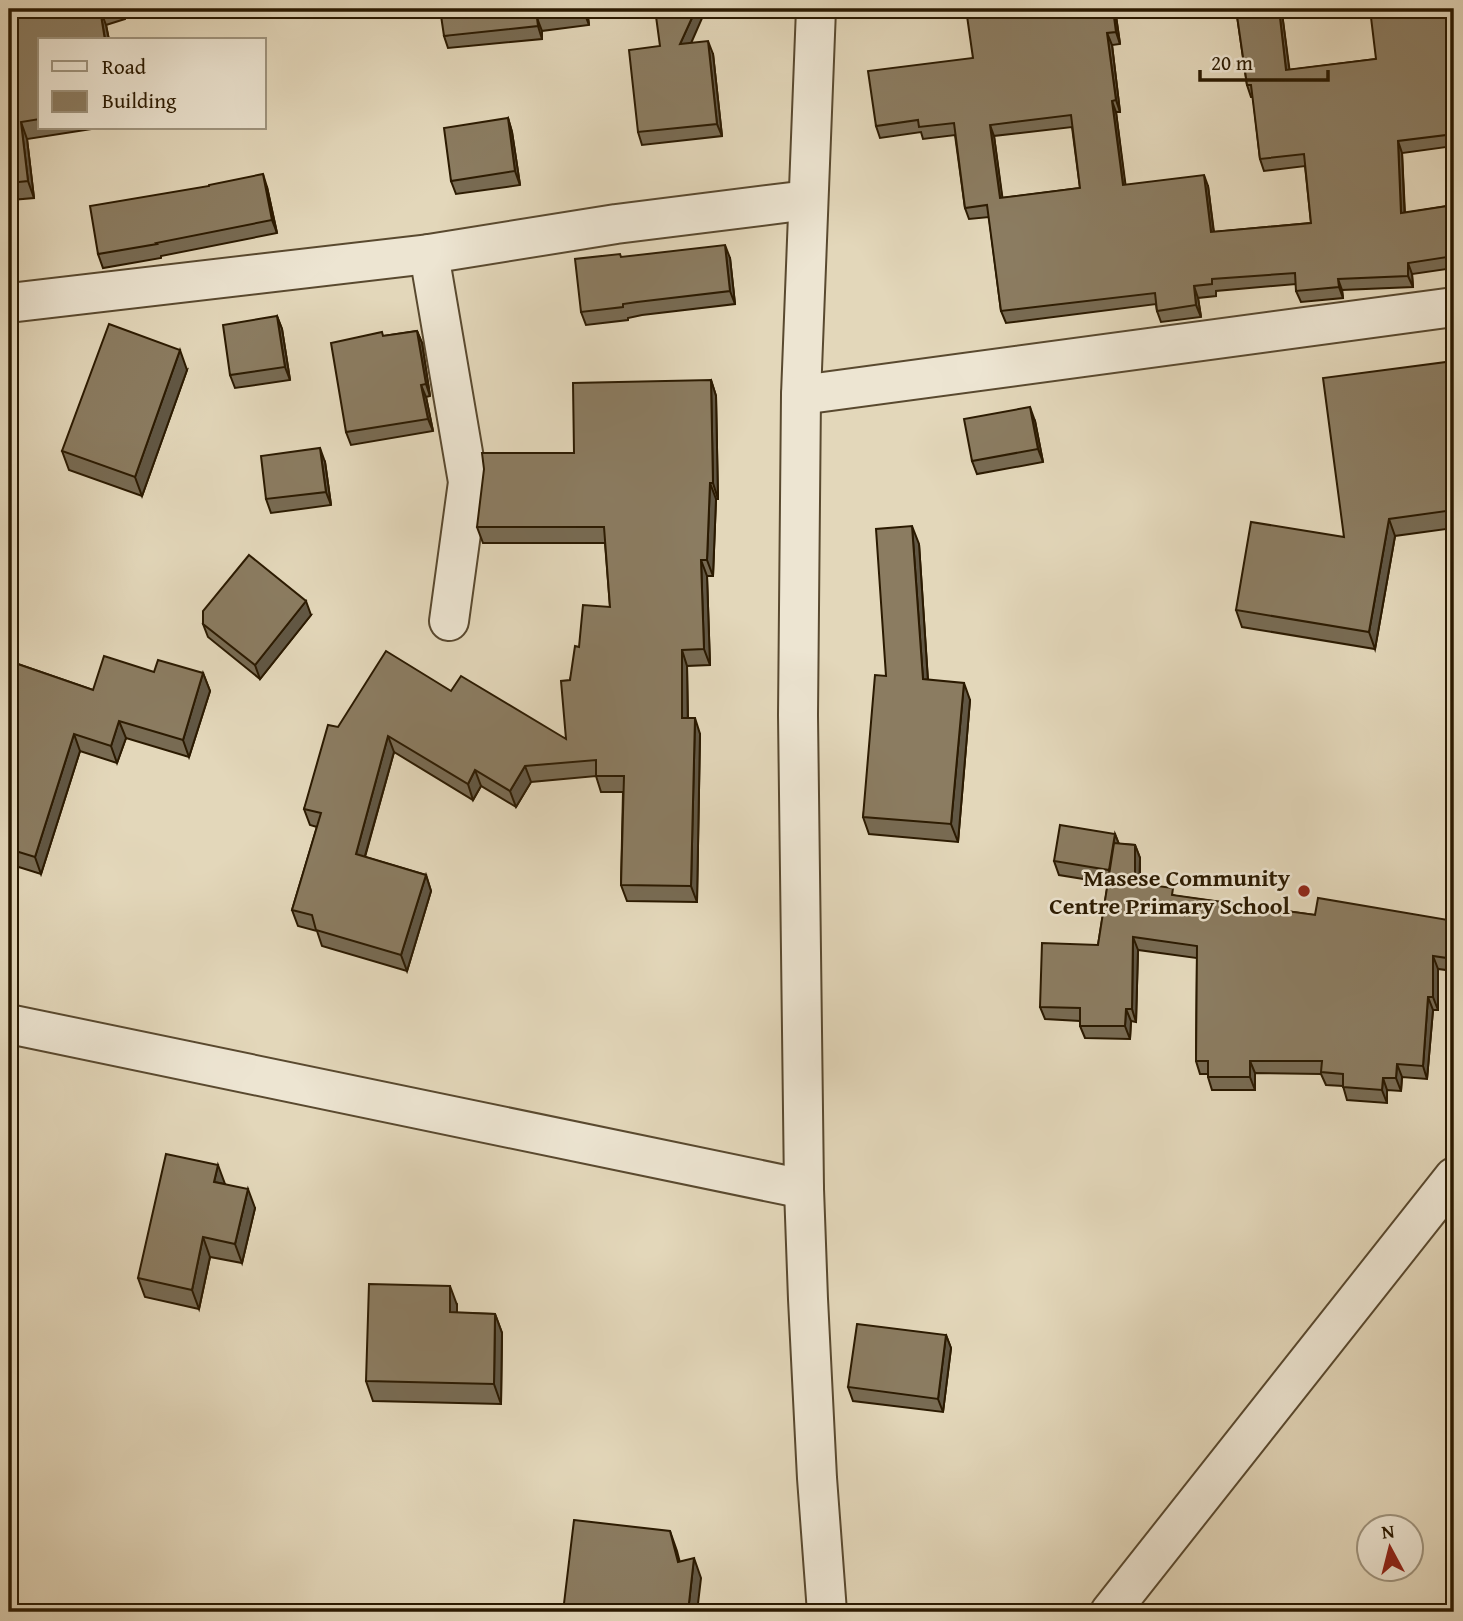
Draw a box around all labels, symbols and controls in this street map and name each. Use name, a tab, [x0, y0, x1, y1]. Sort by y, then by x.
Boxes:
legend	[38, 38, 266, 130]
scale bar	[1200, 38, 1328, 82]
text: 20 m	[1211, 47, 1253, 78]
text: Road	[102, 51, 147, 82]
text: Building	[102, 85, 177, 116]
place label: Masese Community Centre Primary School	[1049, 860, 1291, 923]
marker: Masese Community Centre Primary School	[1296, 883, 1312, 899]
north arrow	[1354, 1512, 1424, 1582]
text: N	[1380, 1516, 1396, 1546]

